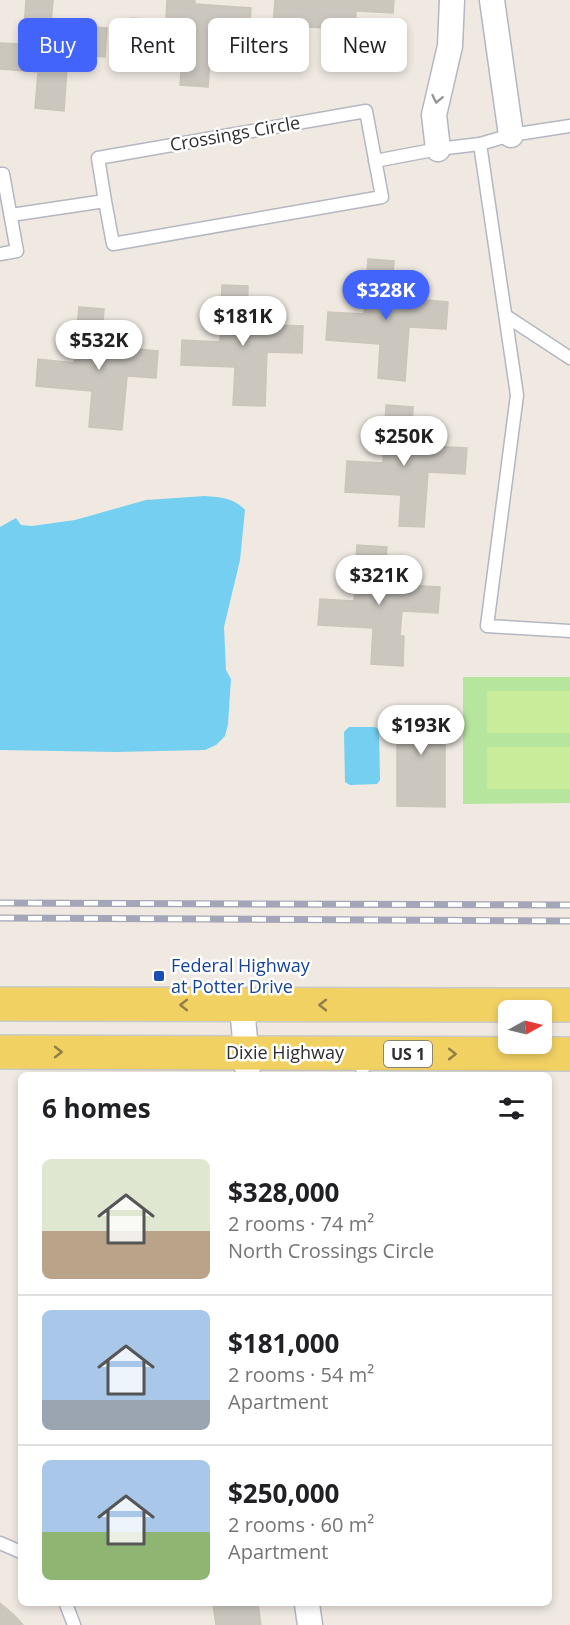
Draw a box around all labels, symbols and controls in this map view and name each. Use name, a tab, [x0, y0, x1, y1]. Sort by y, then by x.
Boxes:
chip: Buy	[18, 18, 97, 72]
chip: Rent	[109, 18, 196, 72]
chip: Filters	[208, 18, 309, 72]
chip: New	[321, 18, 407, 72]
one-way arrow	[432, 94, 445, 104]
street label: Crossings Circle	[168, 110, 302, 156]
pin: $328K	[344, 270, 428, 321]
text: $328K	[356, 276, 416, 303]
pin: $181K	[201, 296, 285, 347]
text: $181K	[213, 302, 273, 329]
pin: $532K	[57, 320, 141, 371]
text: $532K	[69, 326, 129, 353]
pin: $250K	[362, 416, 446, 467]
text: $250K	[374, 422, 434, 449]
pin: $321K	[337, 555, 421, 606]
text: $321K	[349, 561, 409, 588]
pin: $193K	[379, 705, 463, 756]
text: $193K	[391, 711, 451, 738]
place label: Federal Highway at Potter Drive	[171, 953, 311, 998]
marker: Federal Highway at Potter Drive	[152, 969, 166, 983]
one-way arrow	[179, 999, 188, 1011]
one-way arrow	[319, 999, 328, 1011]
north arrow	[498, 1000, 552, 1054]
map controls	[498, 1000, 552, 1054]
street label: Dixie Highway	[226, 1040, 345, 1064]
road number: US 1	[384, 1041, 432, 1067]
one-way arrow	[54, 1046, 63, 1058]
one-way arrow	[447, 1048, 456, 1060]
text: 6 homes	[42, 1090, 151, 1126]
icon: filters	[495, 1092, 528, 1125]
text: $328,000	[228, 1174, 339, 1210]
icon: home	[90, 1183, 162, 1255]
text: 2 rooms · 74 m²	[228, 1210, 374, 1237]
text: North Crossings Circle	[228, 1237, 434, 1264]
text: $181,000	[228, 1325, 339, 1361]
icon: home	[90, 1334, 162, 1406]
text: 2 rooms · 54 m²	[228, 1361, 374, 1388]
text: Apartment	[228, 1388, 328, 1415]
text: $250,000	[228, 1475, 339, 1511]
icon: home	[90, 1484, 162, 1556]
text: 2 rooms · 60 m²	[228, 1511, 374, 1538]
text: Apartment	[228, 1538, 328, 1565]

